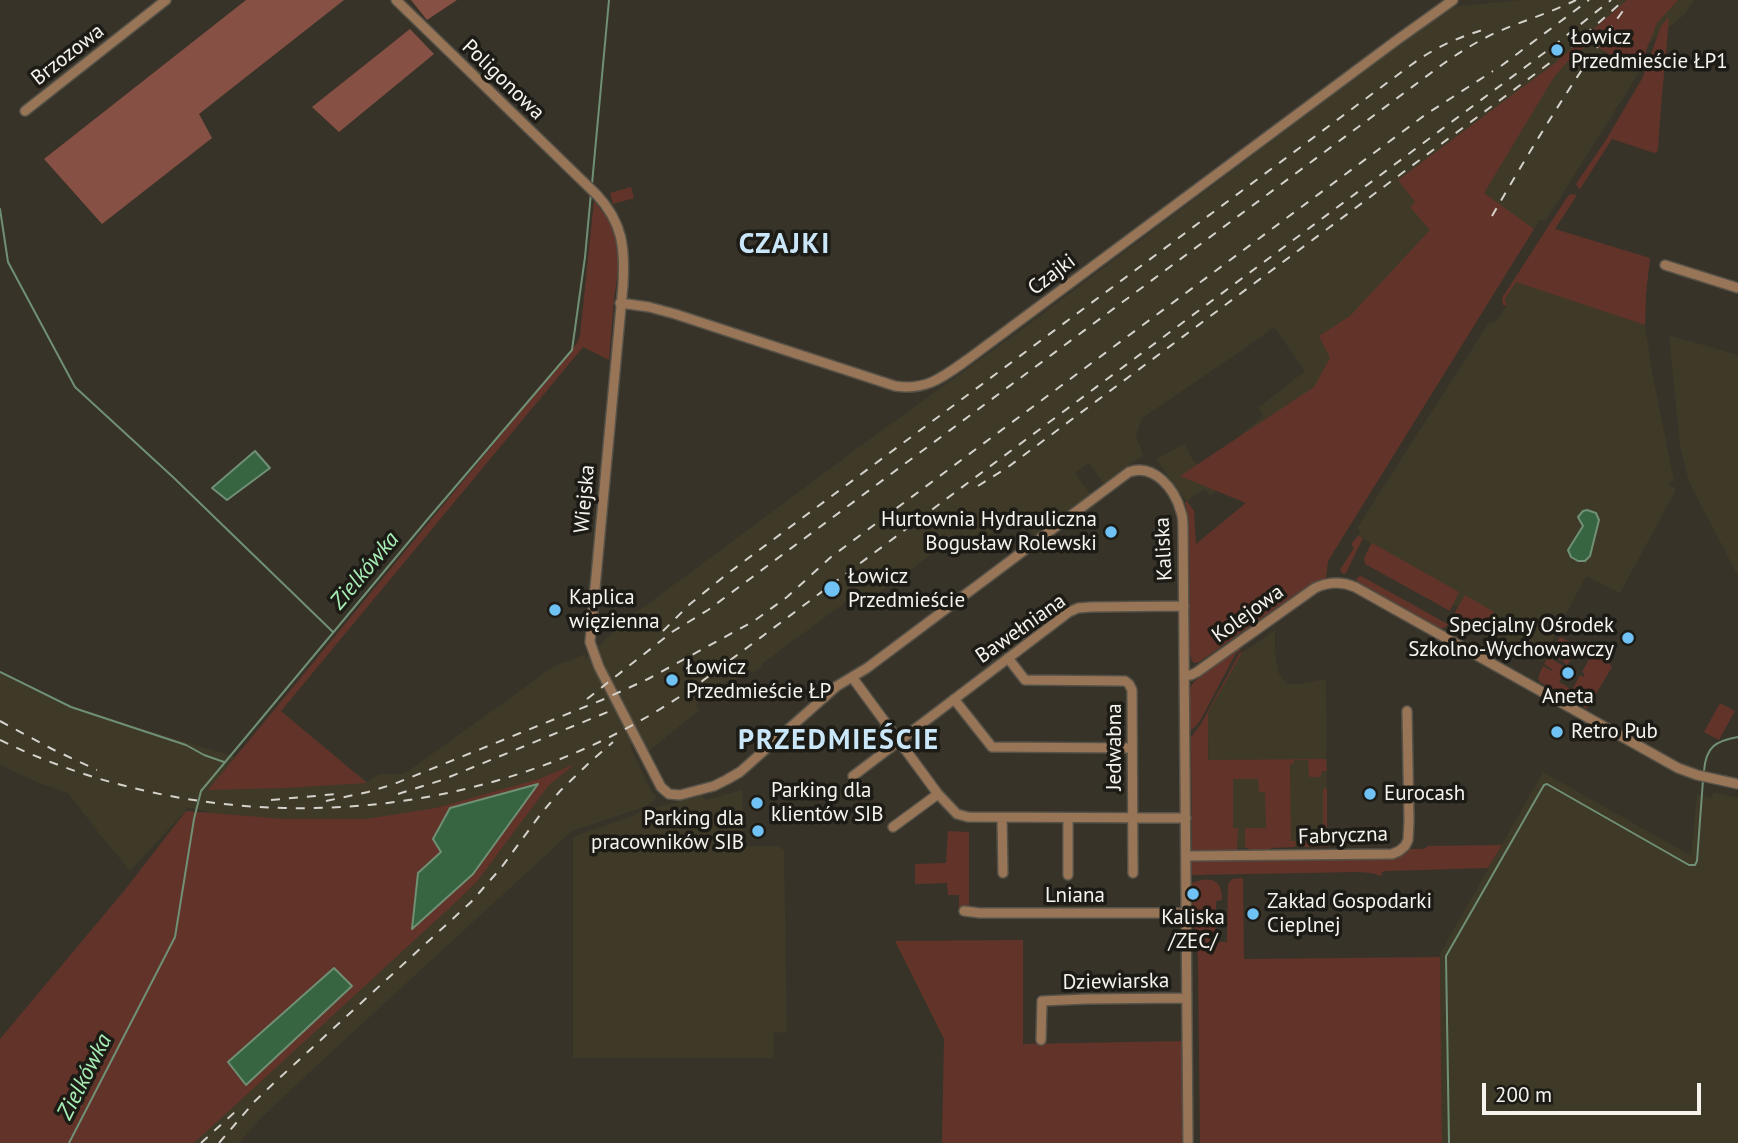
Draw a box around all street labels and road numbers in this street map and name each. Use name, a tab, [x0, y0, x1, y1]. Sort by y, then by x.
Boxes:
street label: Brzozowa	[27, 19, 109, 91]
street label: Poligonowa	[457, 35, 549, 125]
street label: Czajki	[1023, 249, 1081, 301]
street label: Wiejska	[569, 464, 601, 534]
street label: Kaliska	[1150, 517, 1178, 581]
street label: Kolejowa	[1207, 580, 1289, 648]
street label: Bawełniana	[971, 589, 1071, 669]
street label: Jedwabna	[1102, 703, 1128, 791]
street label: Fabryczna	[1298, 822, 1388, 850]
street label: Lniana	[1045, 883, 1105, 909]
street label: Dziewiarska	[1062, 968, 1170, 996]

